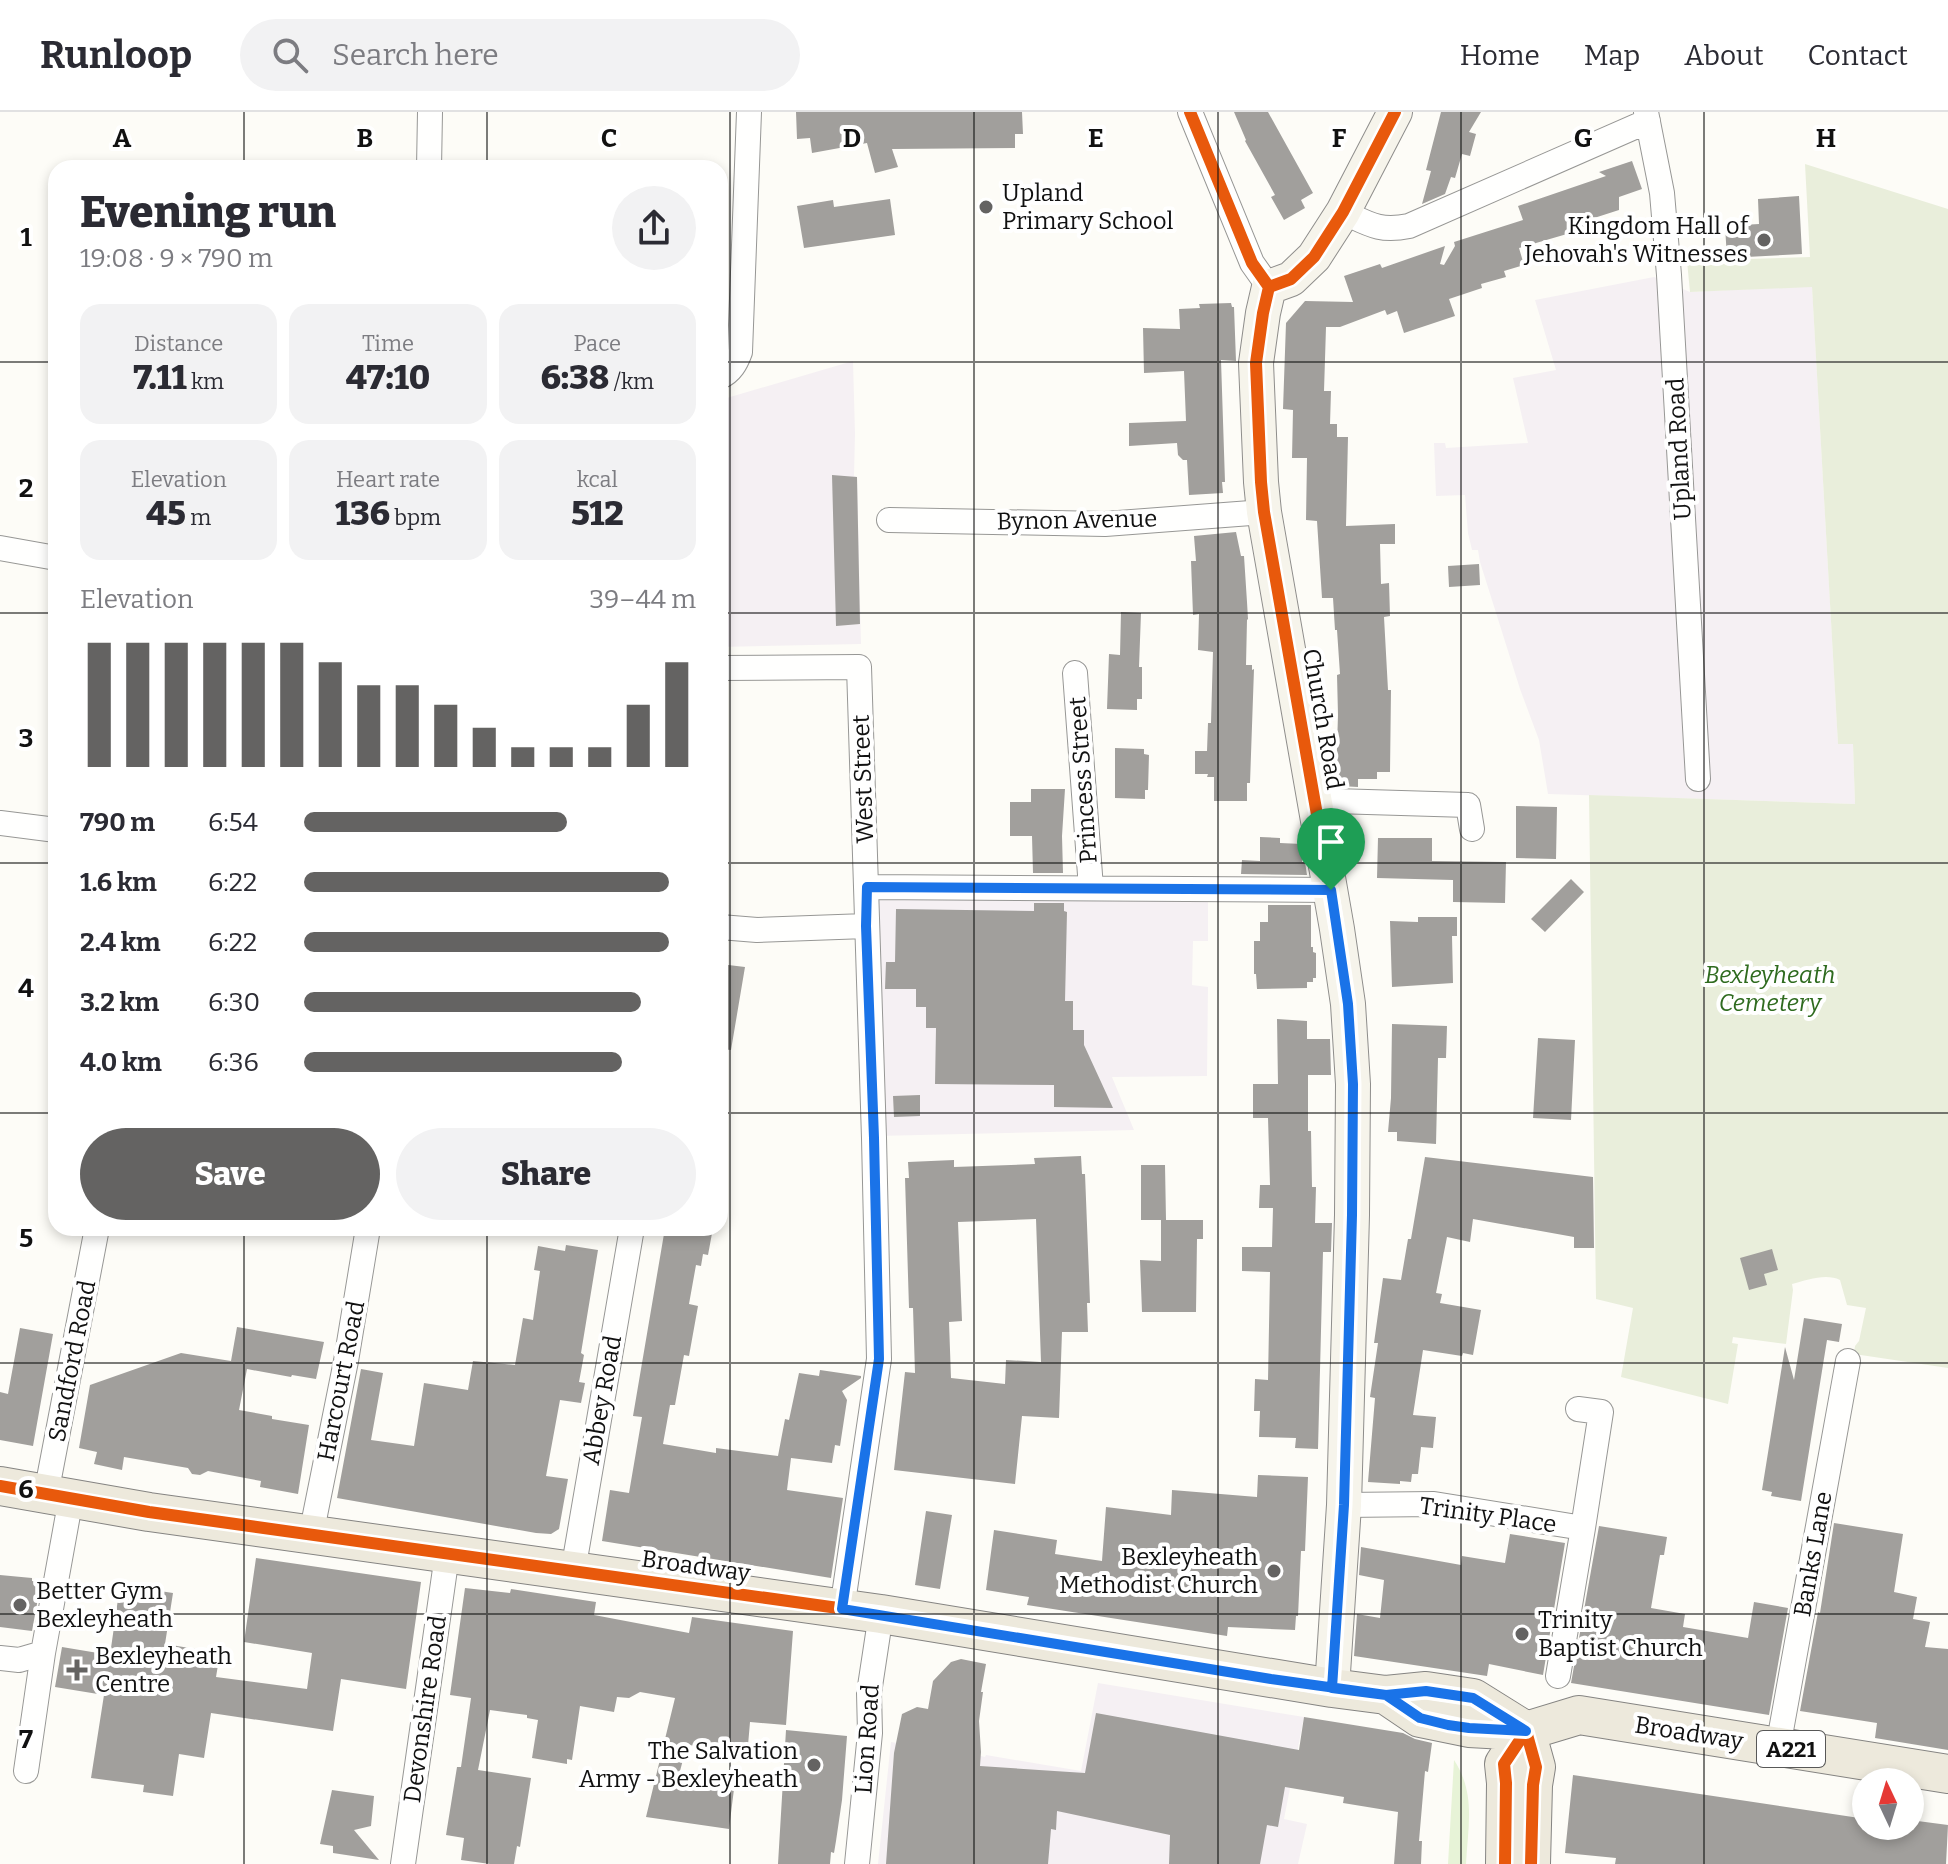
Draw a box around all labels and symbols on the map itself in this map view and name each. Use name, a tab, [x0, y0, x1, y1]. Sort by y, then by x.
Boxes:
text: A	[113, 123, 132, 154]
text: B	[357, 123, 373, 154]
text: C	[601, 123, 617, 154]
text: D	[843, 123, 861, 154]
text: E	[1088, 123, 1104, 154]
text: F	[1332, 123, 1347, 154]
text: G	[1574, 123, 1593, 154]
text: H	[1816, 123, 1836, 154]
place label: Upland Primary School	[1002, 179, 1173, 235]
marker: Upland Primary School	[977, 198, 995, 216]
place label: Kingdom Hall of Jehovah's Witnesses	[1523, 212, 1750, 268]
text: 1	[20, 222, 32, 253]
marker: Kingdom Hall of Jehovah's Witnesses	[1755, 231, 1773, 249]
street label: Upland Road	[1661, 377, 1697, 521]
text: 2	[19, 473, 33, 504]
street label: Bynon Avenue	[996, 505, 1158, 535]
street label: Church Road	[1297, 646, 1349, 792]
street label: Princess Street	[1063, 695, 1103, 864]
street label: West Street	[847, 714, 879, 844]
text: 3	[19, 723, 33, 754]
pin	[1297, 808, 1365, 890]
park label: Bexleyheath Cemetery	[1704, 961, 1836, 1017]
text: 4	[18, 973, 34, 1004]
text: 5	[19, 1223, 33, 1254]
street label: Sandford Road	[43, 1278, 101, 1444]
street label: Harcourt Road	[312, 1298, 370, 1464]
street label: Abbey Road	[577, 1333, 627, 1467]
text: 6	[18, 1474, 34, 1505]
street label: Banks Lane	[1788, 1489, 1838, 1619]
street label: Trinity Place	[1418, 1492, 1558, 1538]
place label: Bexleyheath Methodist Church	[1059, 1543, 1258, 1599]
street label: Broadway	[640, 1545, 753, 1588]
marker: Bexleyheath Methodist Church	[1265, 1562, 1283, 1580]
place label: Better Gym Bexleyheath	[36, 1577, 173, 1633]
marker: Better Gym Bexleyheath	[11, 1596, 29, 1614]
place label: Trinity Baptist Church	[1538, 1606, 1703, 1662]
street label: Devonshire Road	[398, 1614, 452, 1804]
marker: Trinity Baptist Church	[1513, 1625, 1531, 1643]
place label: Bexleyheath Centre	[95, 1642, 232, 1698]
marker: Bexleyheath Centre	[66, 1659, 88, 1681]
street label: Lion Road	[849, 1683, 885, 1795]
street label: Broadway	[1633, 1711, 1746, 1755]
text: 7	[19, 1724, 33, 1755]
road number: A221	[1757, 1731, 1825, 1767]
place label: The Salvation Army - Bexleyheath	[579, 1737, 798, 1793]
marker: The Salvation Army - Bexleyheath	[805, 1756, 823, 1774]
north arrow	[1852, 1768, 1924, 1840]

